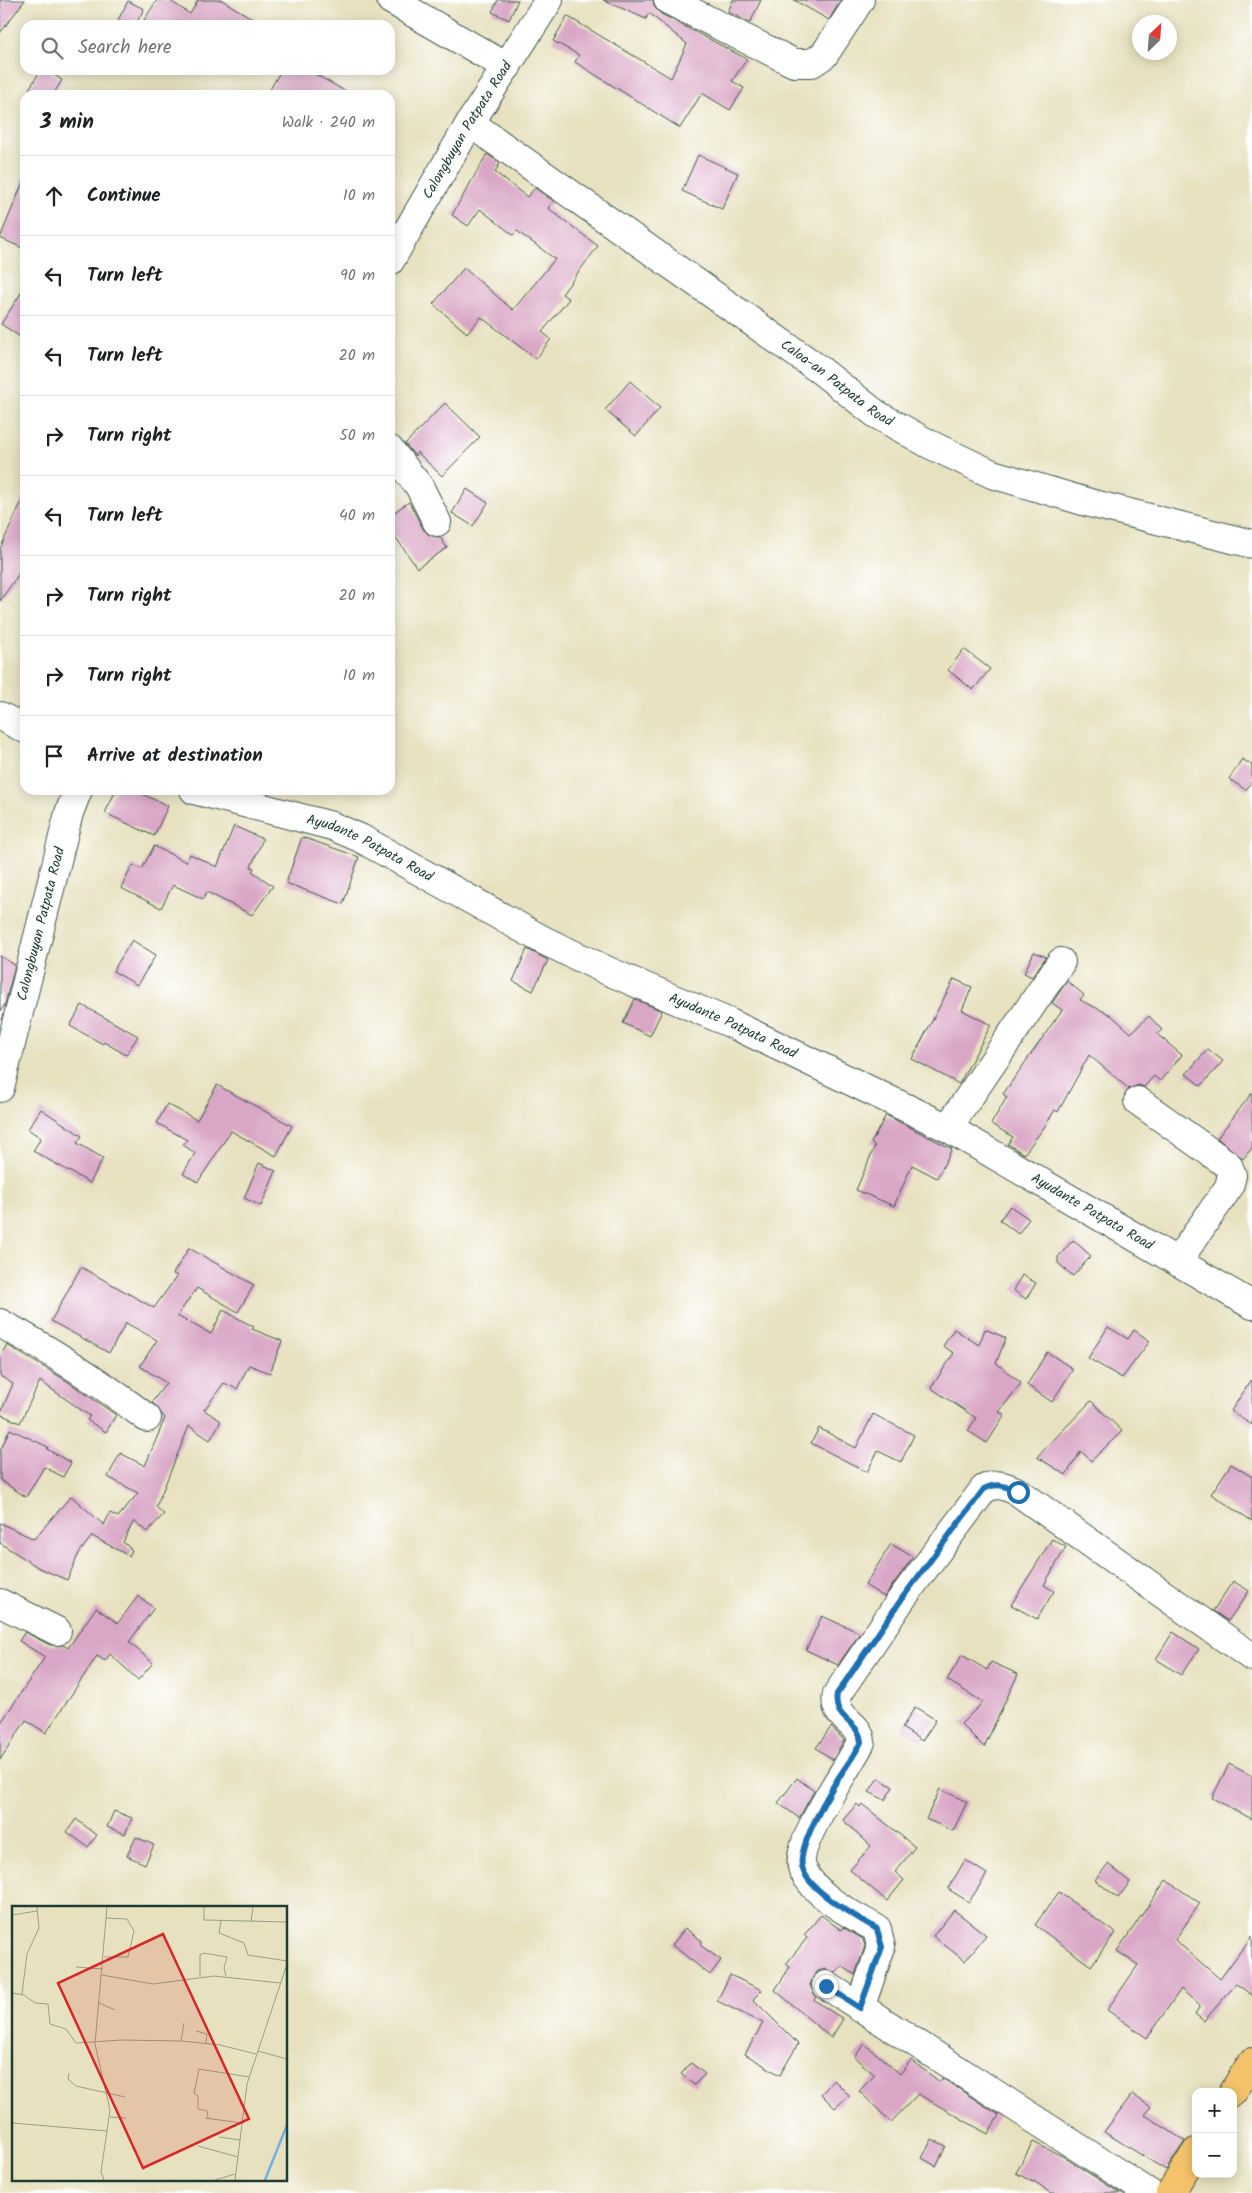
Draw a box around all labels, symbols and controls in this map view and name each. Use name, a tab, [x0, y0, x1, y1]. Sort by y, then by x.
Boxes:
north arrow	[1132, 15, 1177, 60]
search box	[20, 20, 395, 75]
text: Search here	[78, 33, 172, 63]
icon: search	[38, 34, 66, 62]
street label: Calongbuyan Patpata Road	[417, 56, 518, 203]
text: 3 min	[40, 106, 94, 139]
text: Walk · 240 m	[282, 110, 375, 135]
text: Continue	[87, 181, 160, 211]
icon: ahead	[40, 182, 68, 210]
text: 10 m	[343, 183, 375, 208]
text: Turn left	[87, 261, 162, 291]
icon: left	[40, 262, 68, 290]
text: 90 m	[340, 263, 375, 288]
street label: Caloa-an Patpata Road	[776, 334, 898, 433]
text: Turn left	[87, 341, 162, 371]
icon: left	[40, 342, 68, 370]
text: 20 m	[339, 343, 375, 368]
text: Turn right	[87, 421, 172, 451]
icon: right	[40, 422, 68, 450]
text: 50 m	[339, 423, 375, 448]
text: Turn left	[87, 501, 162, 531]
icon: left	[40, 502, 68, 530]
text: 40 m	[339, 503, 375, 528]
text: Turn right	[87, 581, 172, 611]
icon: right	[40, 582, 68, 610]
text: 20 m	[339, 583, 375, 608]
text: Turn right	[87, 661, 172, 691]
icon: right	[40, 662, 68, 690]
text: 10 m	[343, 663, 375, 688]
text: Arrive at destination	[87, 741, 263, 771]
icon: arrive	[40, 742, 68, 770]
street label: Ayudante Patpata Road	[304, 809, 438, 888]
street label: Calongbuyan Patpata Road	[11, 844, 71, 1003]
street label: Ayudante Patpata Road	[665, 987, 802, 1065]
street label: Ayudante Patpata Road	[1027, 1167, 1159, 1257]
route start	[1007, 1481, 1030, 1504]
inset map	[12, 1906, 288, 2180]
route end	[815, 1975, 838, 1998]
map controls	[1192, 2088, 1237, 2178]
button: +	[1192, 2088, 1237, 2133]
button: −	[1192, 2133, 1237, 2178]

